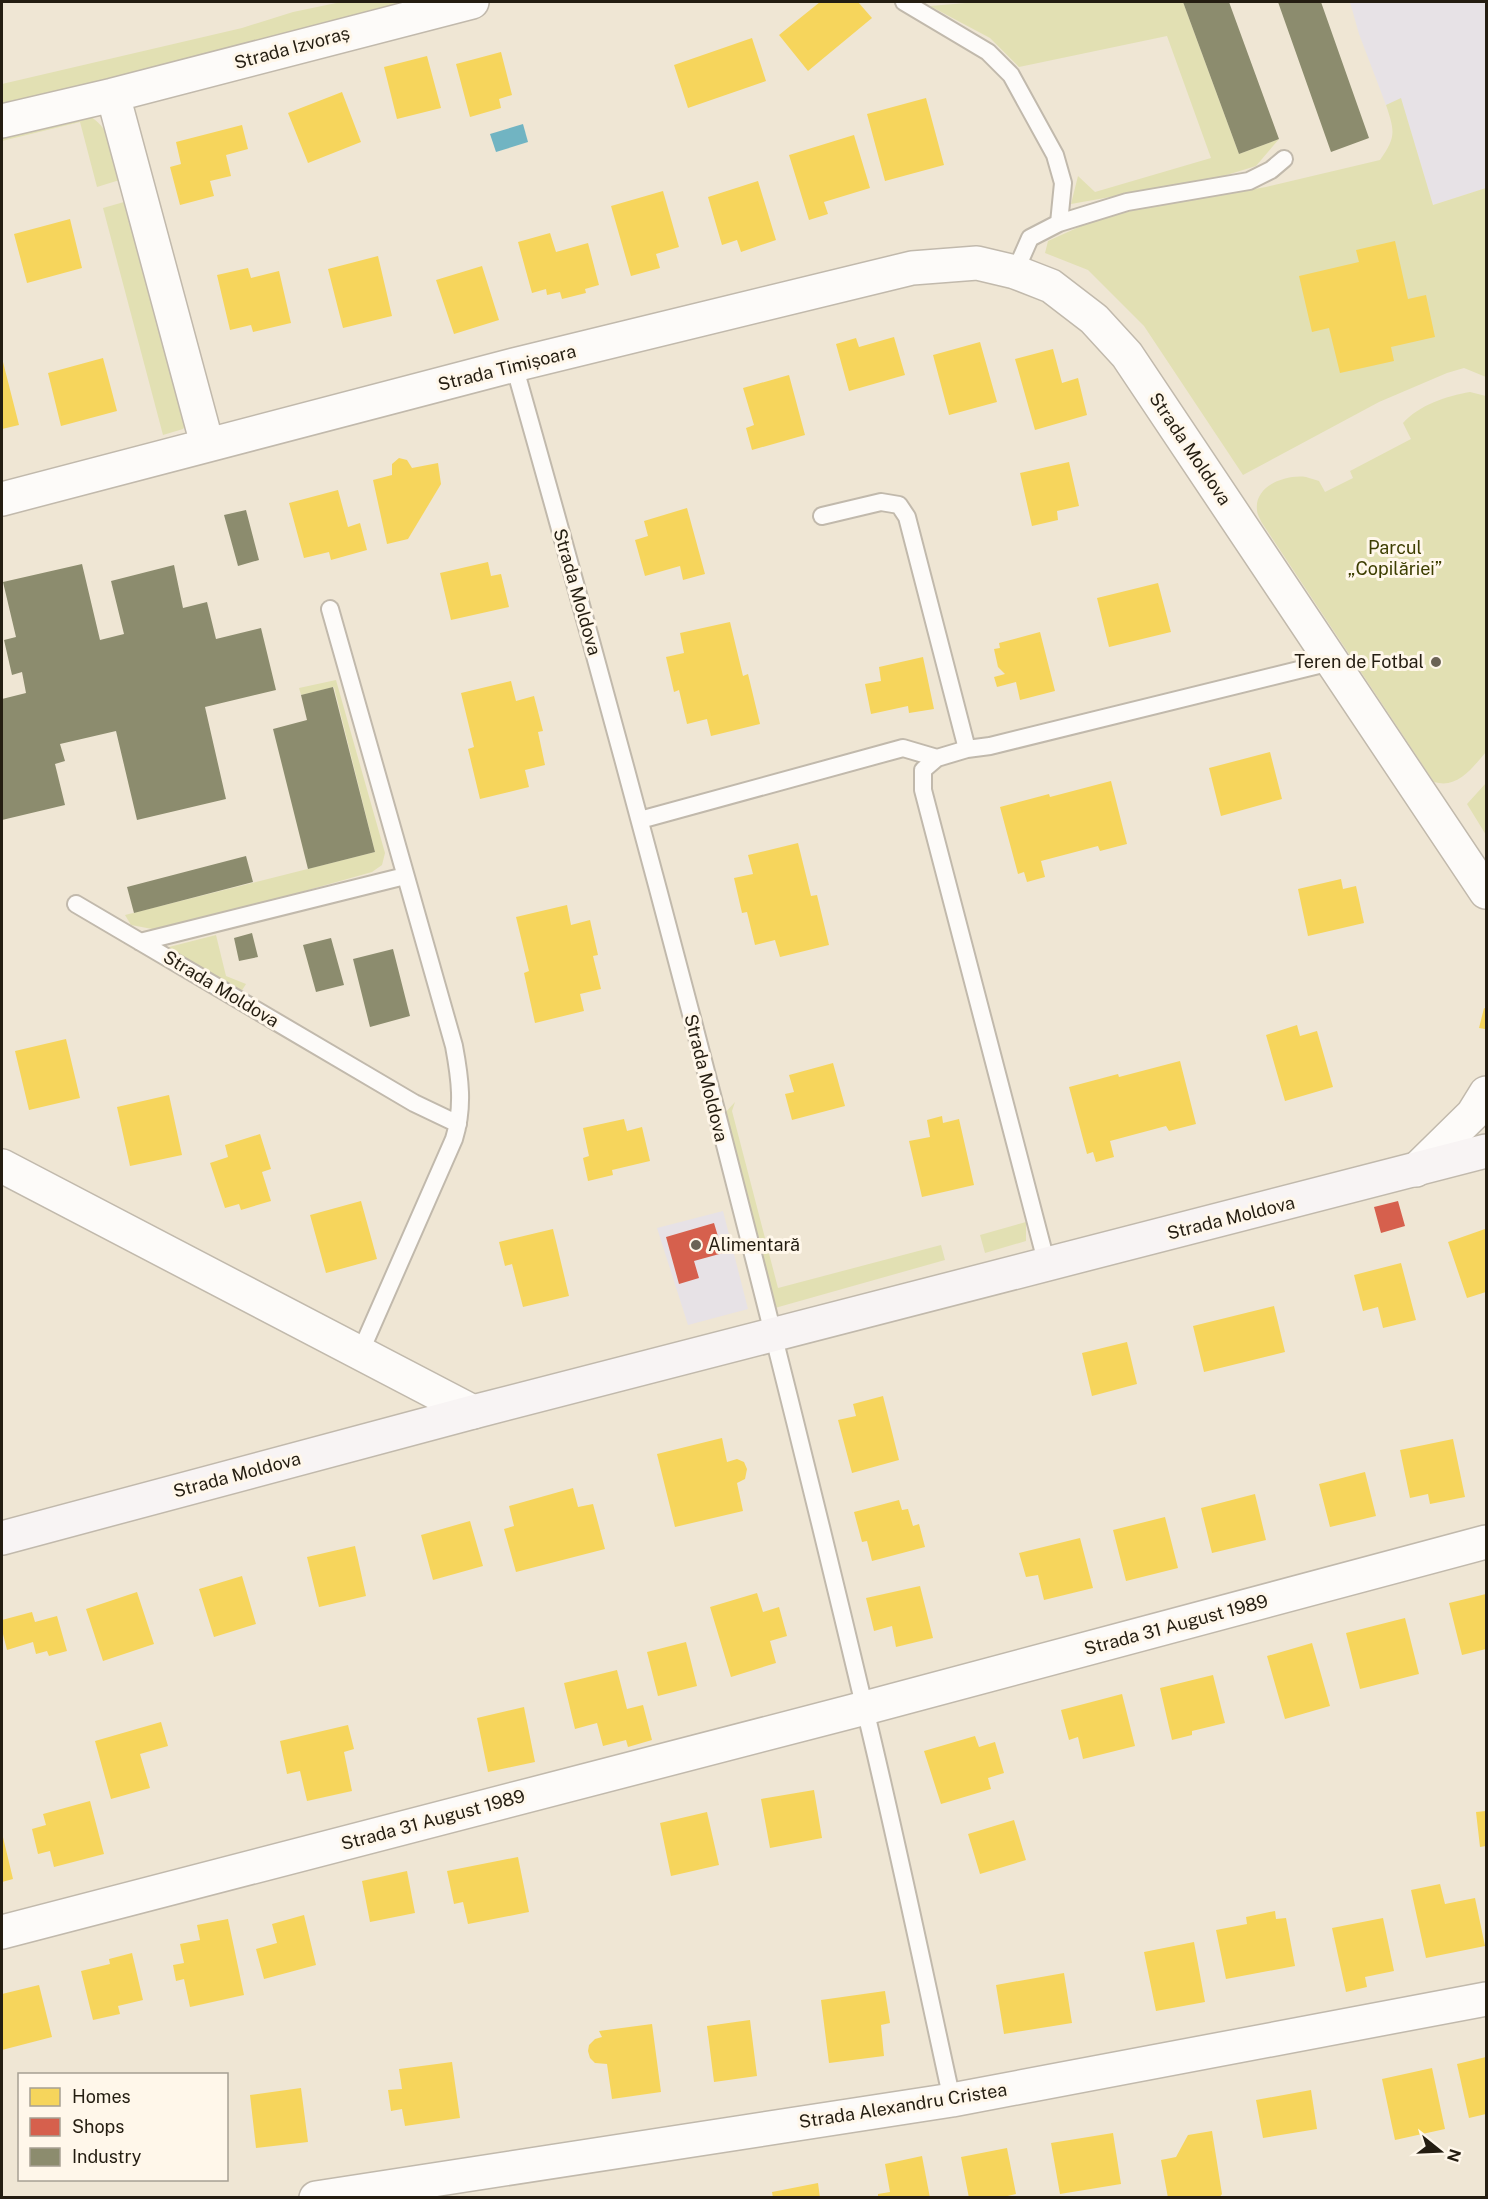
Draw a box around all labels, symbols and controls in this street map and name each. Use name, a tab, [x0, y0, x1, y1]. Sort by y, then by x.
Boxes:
street label: Strada Izvoraș	[232, 22, 352, 73]
street label: Strada Timișoara	[436, 340, 578, 395]
street label: Strada Moldova	[1145, 389, 1236, 509]
street label: Strada Moldova	[549, 526, 606, 658]
park label: Parcul „Copilăriei”	[1348, 537, 1442, 579]
place label: Teren de Fotbal	[1294, 651, 1424, 672]
marker: Teren de Fotbal	[1429, 655, 1443, 669]
street label: Strada Moldova	[160, 946, 283, 1031]
street label: Strada Moldova	[680, 1012, 733, 1144]
street label: Strada Moldova	[1165, 1191, 1297, 1244]
place label: Alimentară	[708, 1234, 800, 1255]
marker: Alimentară	[689, 1238, 703, 1252]
street label: Strada Moldova	[171, 1447, 303, 1502]
street label: Strada 31 August 1989	[1082, 1590, 1270, 1659]
street label: Strada 31 August 1989	[339, 1785, 527, 1854]
legend	[18, 2073, 228, 2181]
street label: Strada Alexandru Cristea	[797, 2079, 1008, 2132]
text: Homes	[72, 2086, 131, 2107]
text: Shops	[72, 2116, 124, 2137]
north arrow	[1410, 2121, 1470, 2181]
text: Industry	[72, 2146, 142, 2167]
text: N	[1443, 2147, 1465, 2164]

